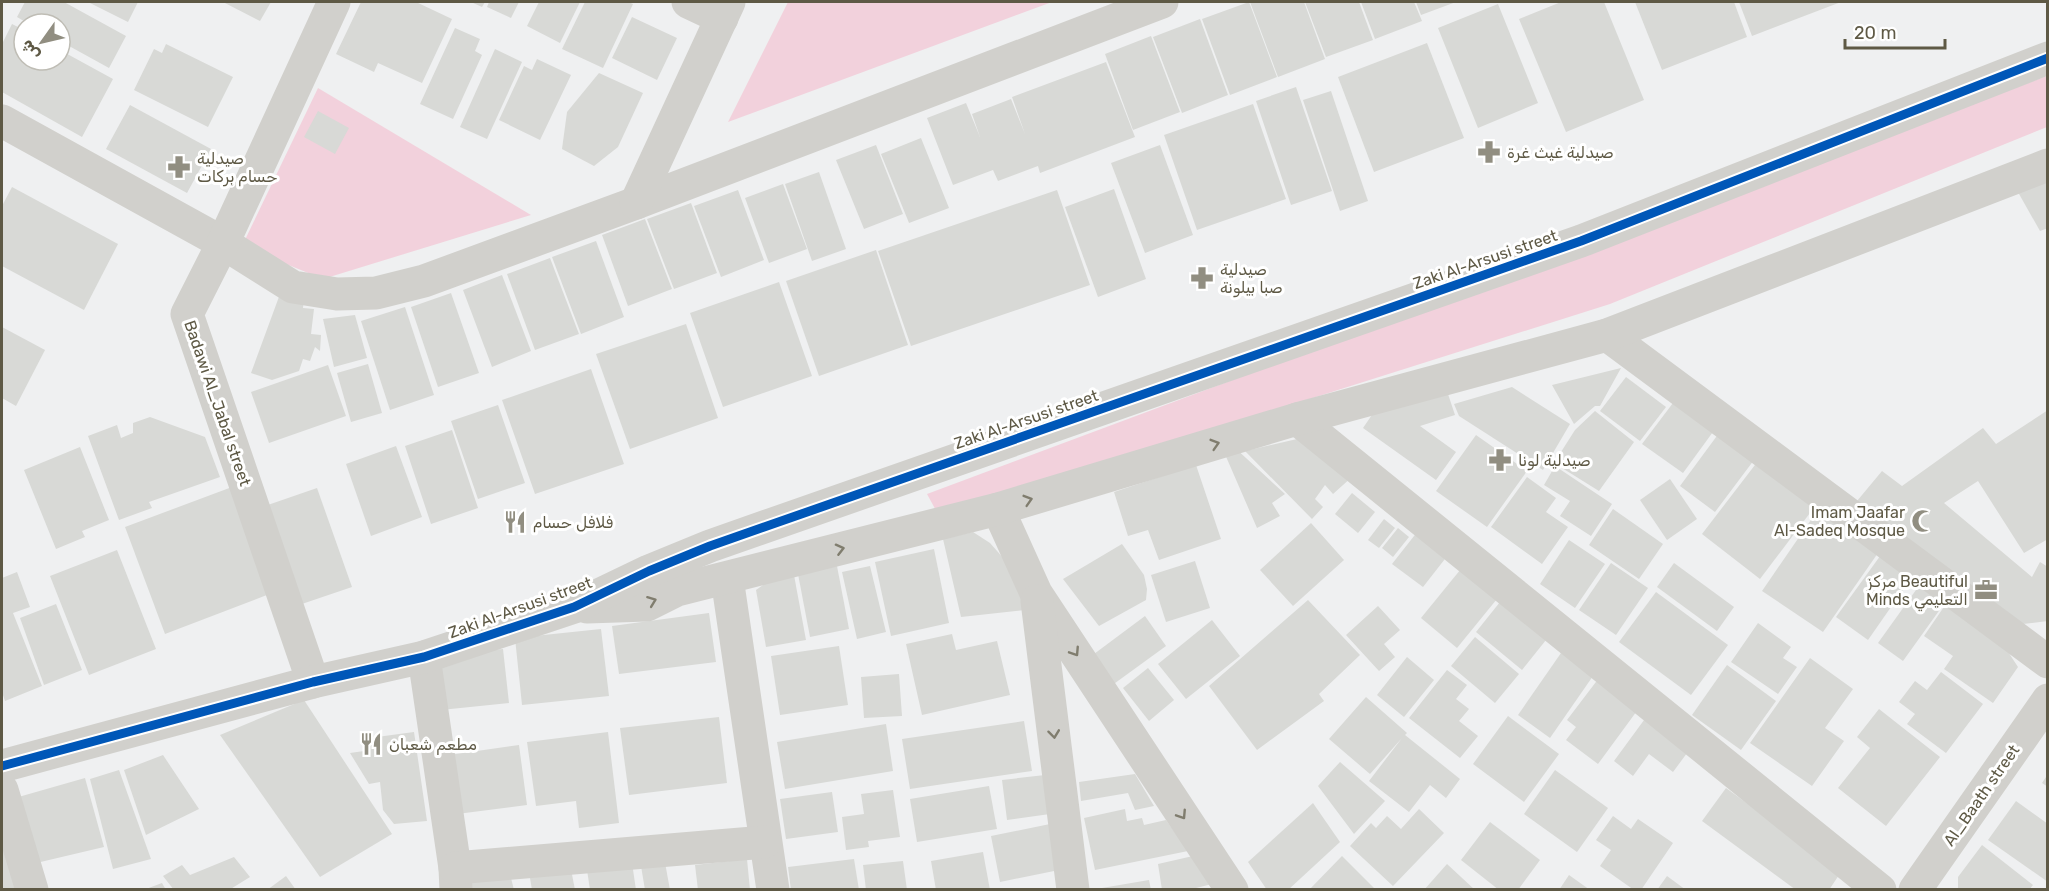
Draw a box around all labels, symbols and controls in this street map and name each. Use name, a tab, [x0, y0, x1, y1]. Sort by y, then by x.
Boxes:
north arrow	[12, 12, 72, 72]
scale bar	[1845, 12, 1946, 50]
text: 20 m	[1854, 22, 1896, 44]
text: ش	[16, 36, 44, 64]
pharmacy icon: صيدلية غيث غرة	[1476, 139, 1502, 165]
place label: صيدلية غيث غرة	[1507, 143, 1614, 163]
place label: صيدلية حسام بركات	[197, 149, 277, 187]
pharmacy icon: صيدلية حسام بركات	[166, 154, 192, 180]
street label: Zaki Al-Arsusi street	[1411, 226, 1560, 293]
place label: صيدلية صبا بيلونة	[1220, 260, 1283, 298]
pharmacy icon: صيدلية صبا بيلونة	[1189, 265, 1215, 291]
street label: Badawi Al_Jabal street	[180, 318, 255, 489]
street label: Zaki Al-Arsusi street	[952, 386, 1101, 453]
one-way arrow	[1209, 439, 1220, 451]
pharmacy icon: صيدلية لونا	[1487, 447, 1513, 473]
place label: صيدلية لونا	[1518, 451, 1590, 471]
one-way arrow	[1022, 495, 1033, 507]
place label: Imam Jaafar Al-Sadeq Mosque	[1774, 503, 1905, 540]
mosque icon: Imam Jaafar Al-Sadeq Mosque	[1910, 508, 1936, 534]
restaurant icon: فلافل حسام	[502, 509, 528, 535]
place label: فلافل حسام	[533, 513, 614, 533]
one-way arrow	[834, 544, 844, 557]
place label: مركز Beautiful Minds التعليمي	[1866, 572, 1968, 612]
street label: Zaki Al-Arsusi street	[446, 573, 594, 642]
office icon: مركز Beautiful Minds التعليمي	[1973, 577, 1999, 603]
one-way arrow	[646, 596, 657, 608]
one-way arrow	[1068, 645, 1079, 656]
one-way arrow	[1047, 730, 1059, 739]
restaurant icon: مطعم شعبان	[358, 731, 384, 757]
place label: مطعم شعبان	[389, 735, 477, 755]
street label: Al_Baath street	[1939, 741, 2023, 850]
one-way arrow	[1175, 809, 1187, 819]

